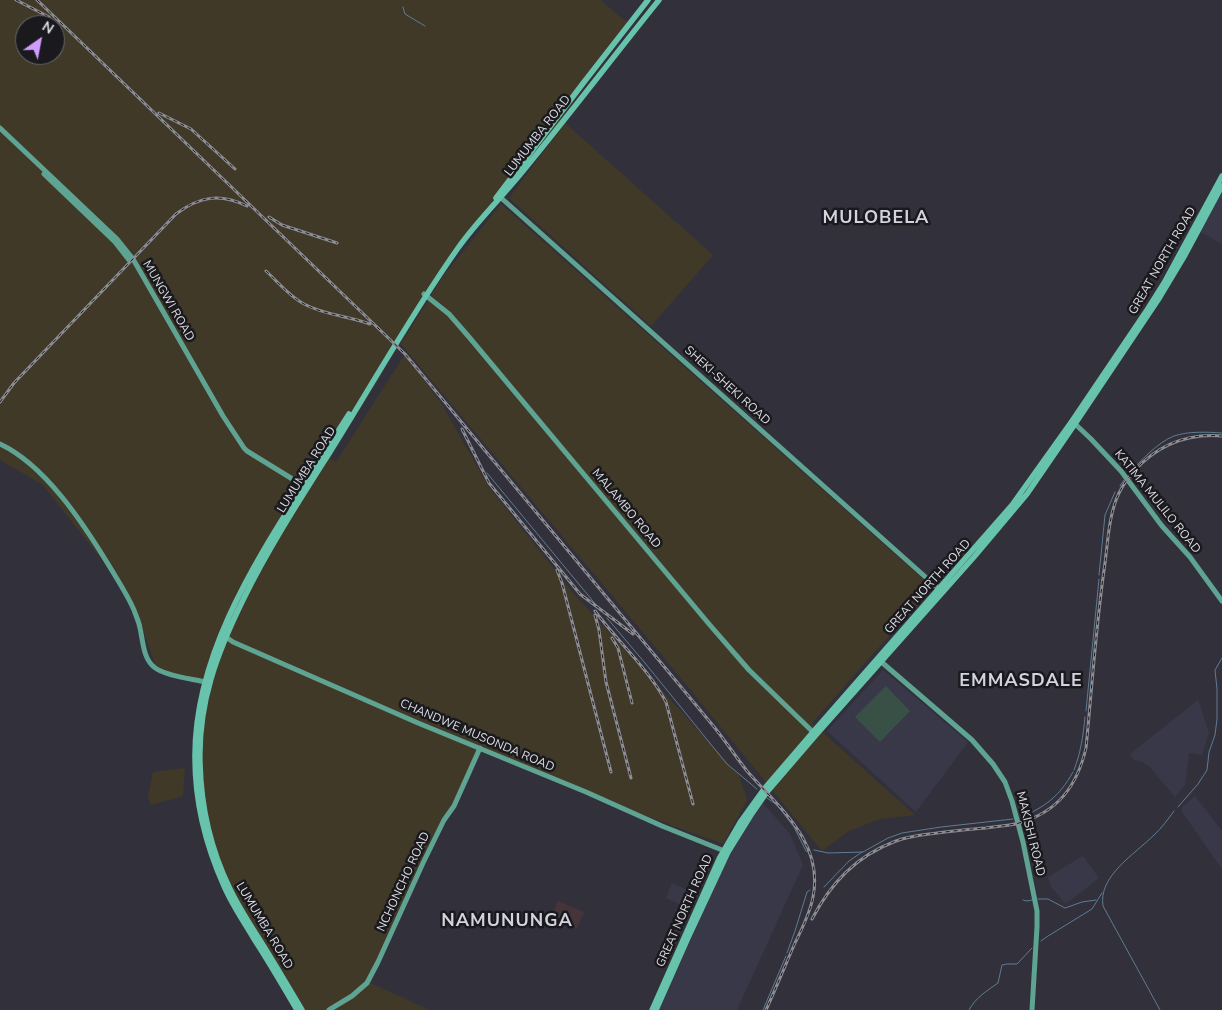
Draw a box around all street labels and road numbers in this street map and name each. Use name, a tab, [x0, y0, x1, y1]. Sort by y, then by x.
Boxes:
street label: LUMUMBA ROAD	[502, 93, 574, 179]
street label: GREAT NORTH ROAD	[1126, 205, 1200, 317]
street label: MUNGWI ROAD	[139, 258, 197, 344]
street label: SHEKI-SHEKI ROAD	[681, 344, 773, 428]
street label: LUMUMBA ROAD	[275, 424, 339, 516]
street label: KATIMA MULILO ROAD	[1111, 447, 1203, 557]
street label: MALAMBO ROAD	[589, 466, 663, 552]
street label: GREAT NORTH ROAD	[882, 537, 974, 637]
street label: CHANDWE MUSONDA ROAD	[398, 697, 556, 775]
street label: MAKISHI ROAD	[1012, 790, 1048, 878]
street label: NCHONCHO ROAD	[375, 830, 433, 934]
street label: GREAT NORTH ROAD	[654, 852, 716, 970]
street label: LUMUMBA ROAD	[232, 880, 296, 972]

